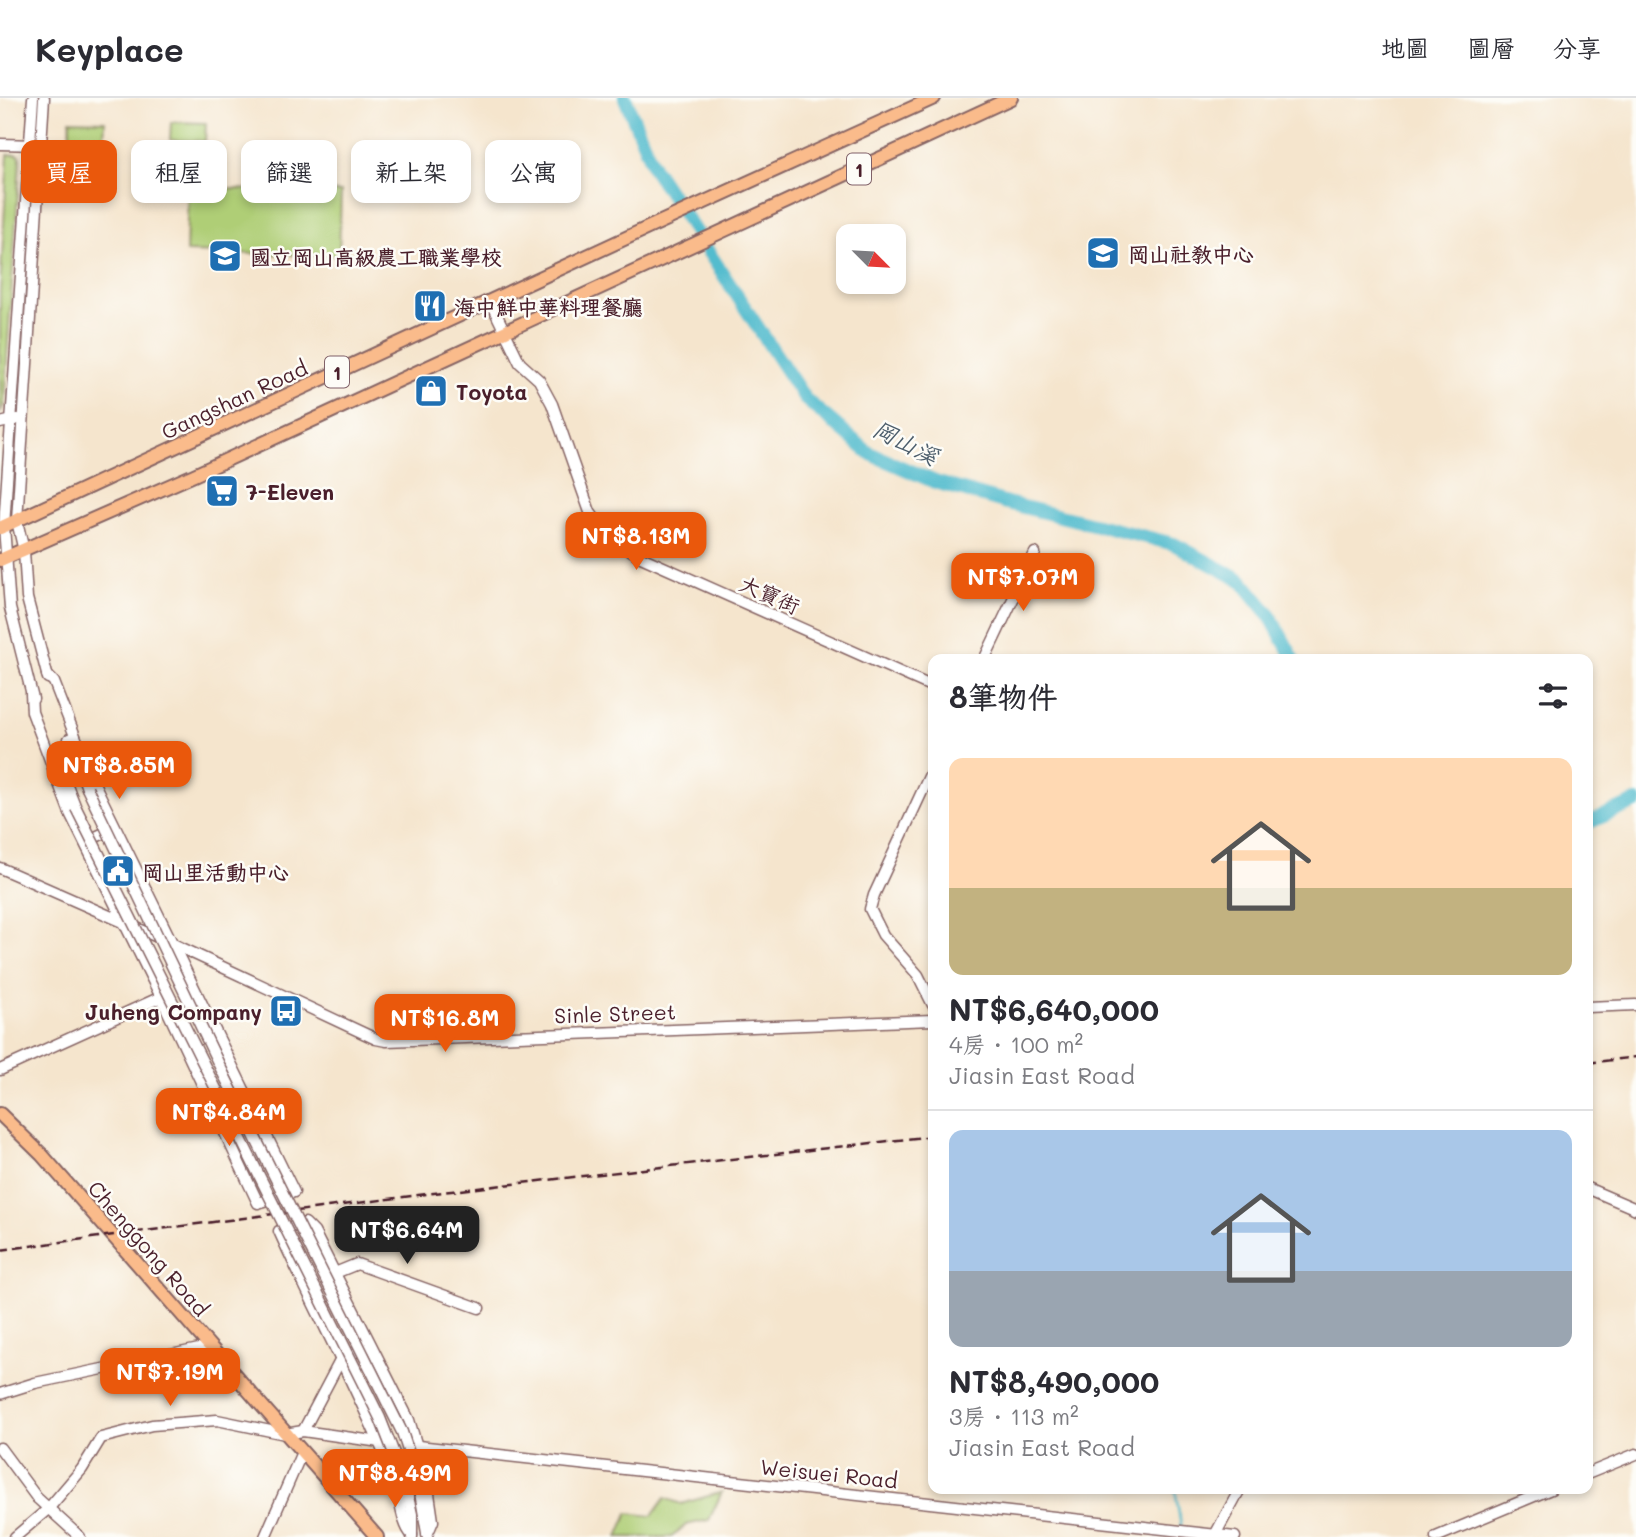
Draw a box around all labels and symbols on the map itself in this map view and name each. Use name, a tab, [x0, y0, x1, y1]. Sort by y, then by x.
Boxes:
road number: 1	[847, 153, 871, 184]
north arrow	[836, 224, 906, 294]
school or university icon: 岡山社教中心	[1084, 234, 1122, 272]
school or university icon: 國立岡山高級農工職業學校	[206, 237, 244, 275]
place label: 岡山社教中心	[1128, 240, 1254, 267]
place label: 國立岡山高級農工職業學校	[250, 243, 502, 270]
restaurant icon: 海中鮮中華料理餐廳	[411, 287, 449, 325]
place label: 海中鮮中華料理餐廳	[454, 293, 643, 320]
street label: Gangshan Road	[157, 353, 311, 445]
road number: 1	[325, 356, 349, 388]
shop icon: Toyota	[412, 372, 450, 410]
place label: Toyota	[456, 378, 528, 406]
water label: 岡山溪	[868, 413, 945, 472]
supermarket icon: 7-Eleven	[203, 472, 241, 510]
place label: 7-Eleven	[246, 478, 334, 505]
pin: NT$8.13M	[564, 512, 708, 572]
pin: NT$7.07M	[951, 554, 1095, 613]
street label: 大寶街	[736, 569, 804, 619]
pin: NT$8.85M	[47, 742, 191, 801]
public building icon: 岡山里活動中心	[99, 852, 137, 890]
place label: 岡山里活動中心	[142, 858, 289, 885]
bus stop icon: Juheng Company	[267, 992, 305, 1030]
pin: NT$16.8M	[373, 995, 517, 1054]
street label: Sinle Street	[554, 997, 676, 1029]
place label: Juheng Company	[85, 998, 262, 1026]
pin: NT$4.84M	[157, 1088, 301, 1148]
street label: Chenggong Road	[83, 1175, 215, 1321]
pin: NT$6.64M	[335, 1206, 479, 1266]
pin: NT$7.19M	[98, 1348, 242, 1408]
pin: NT$8.49M	[323, 1450, 467, 1509]
street label: Weisuei Road	[759, 1452, 899, 1494]

